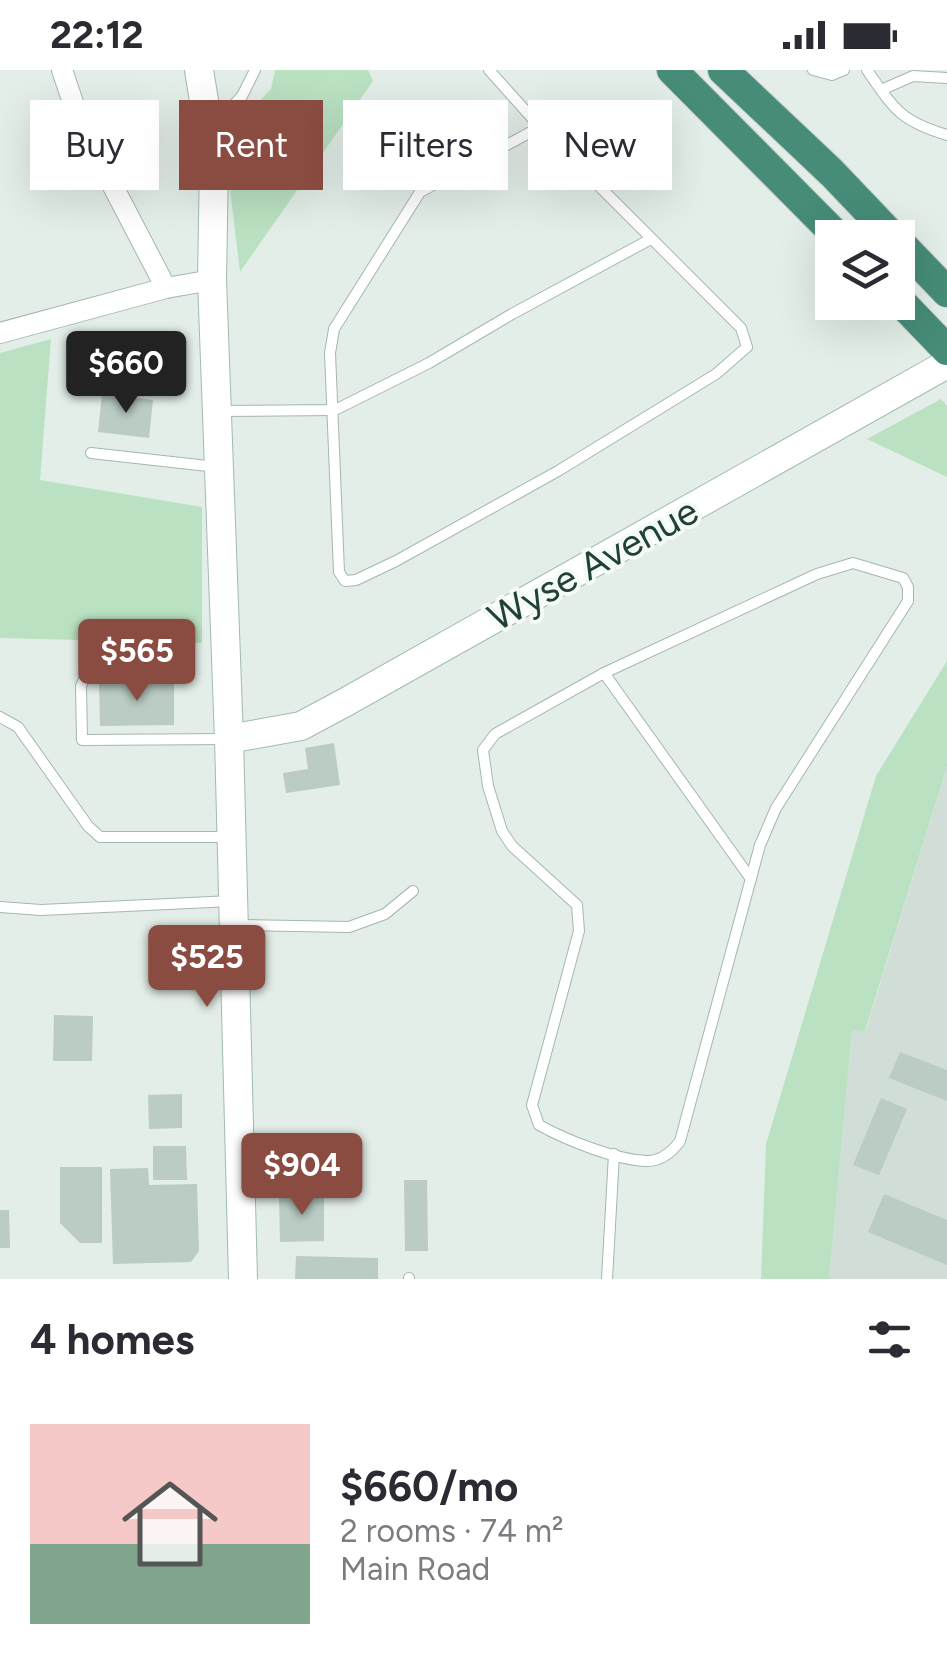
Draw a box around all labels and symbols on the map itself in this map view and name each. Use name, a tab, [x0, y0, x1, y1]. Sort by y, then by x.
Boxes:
pin: $660	[67, 331, 185, 416]
street label: Wyse Avenue	[480, 487, 706, 641]
pin: $565	[78, 619, 196, 704]
pin: $525	[148, 925, 266, 1010]
pin: $904	[243, 1133, 361, 1218]

